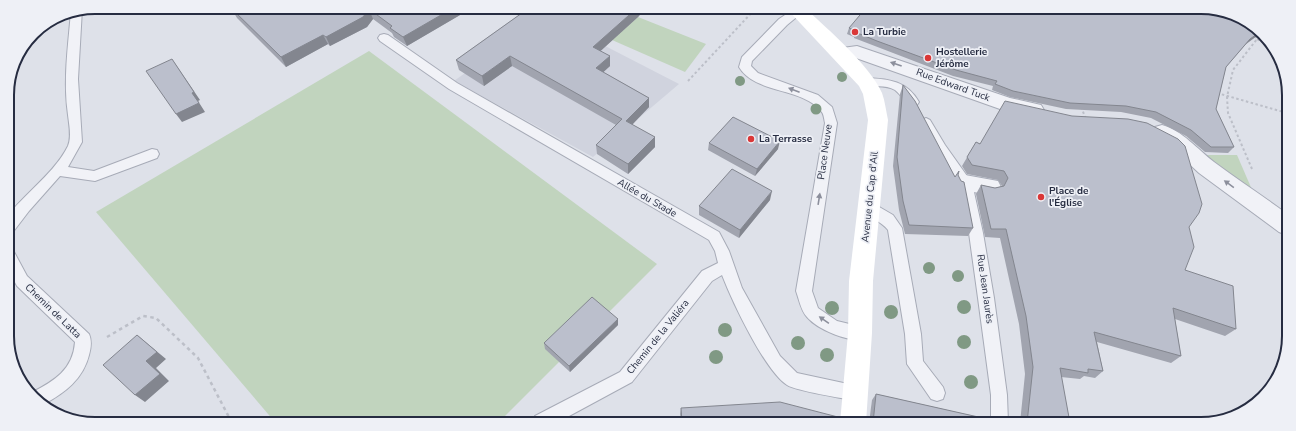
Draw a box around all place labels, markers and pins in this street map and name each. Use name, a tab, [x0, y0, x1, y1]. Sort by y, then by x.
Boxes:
place label: La Turbie	[863, 25, 907, 39]
marker: La Turbie	[850, 27, 860, 37]
place label: Hostellerie Jérôme	[935, 45, 988, 71]
marker: Hostellerie Jérôme	[923, 53, 933, 63]
place label: La Terrasse	[759, 132, 813, 146]
marker: La Terrasse	[746, 134, 756, 144]
place label: Place de l'Église	[1049, 184, 1089, 210]
marker: Place de l'Église	[1036, 192, 1046, 202]

